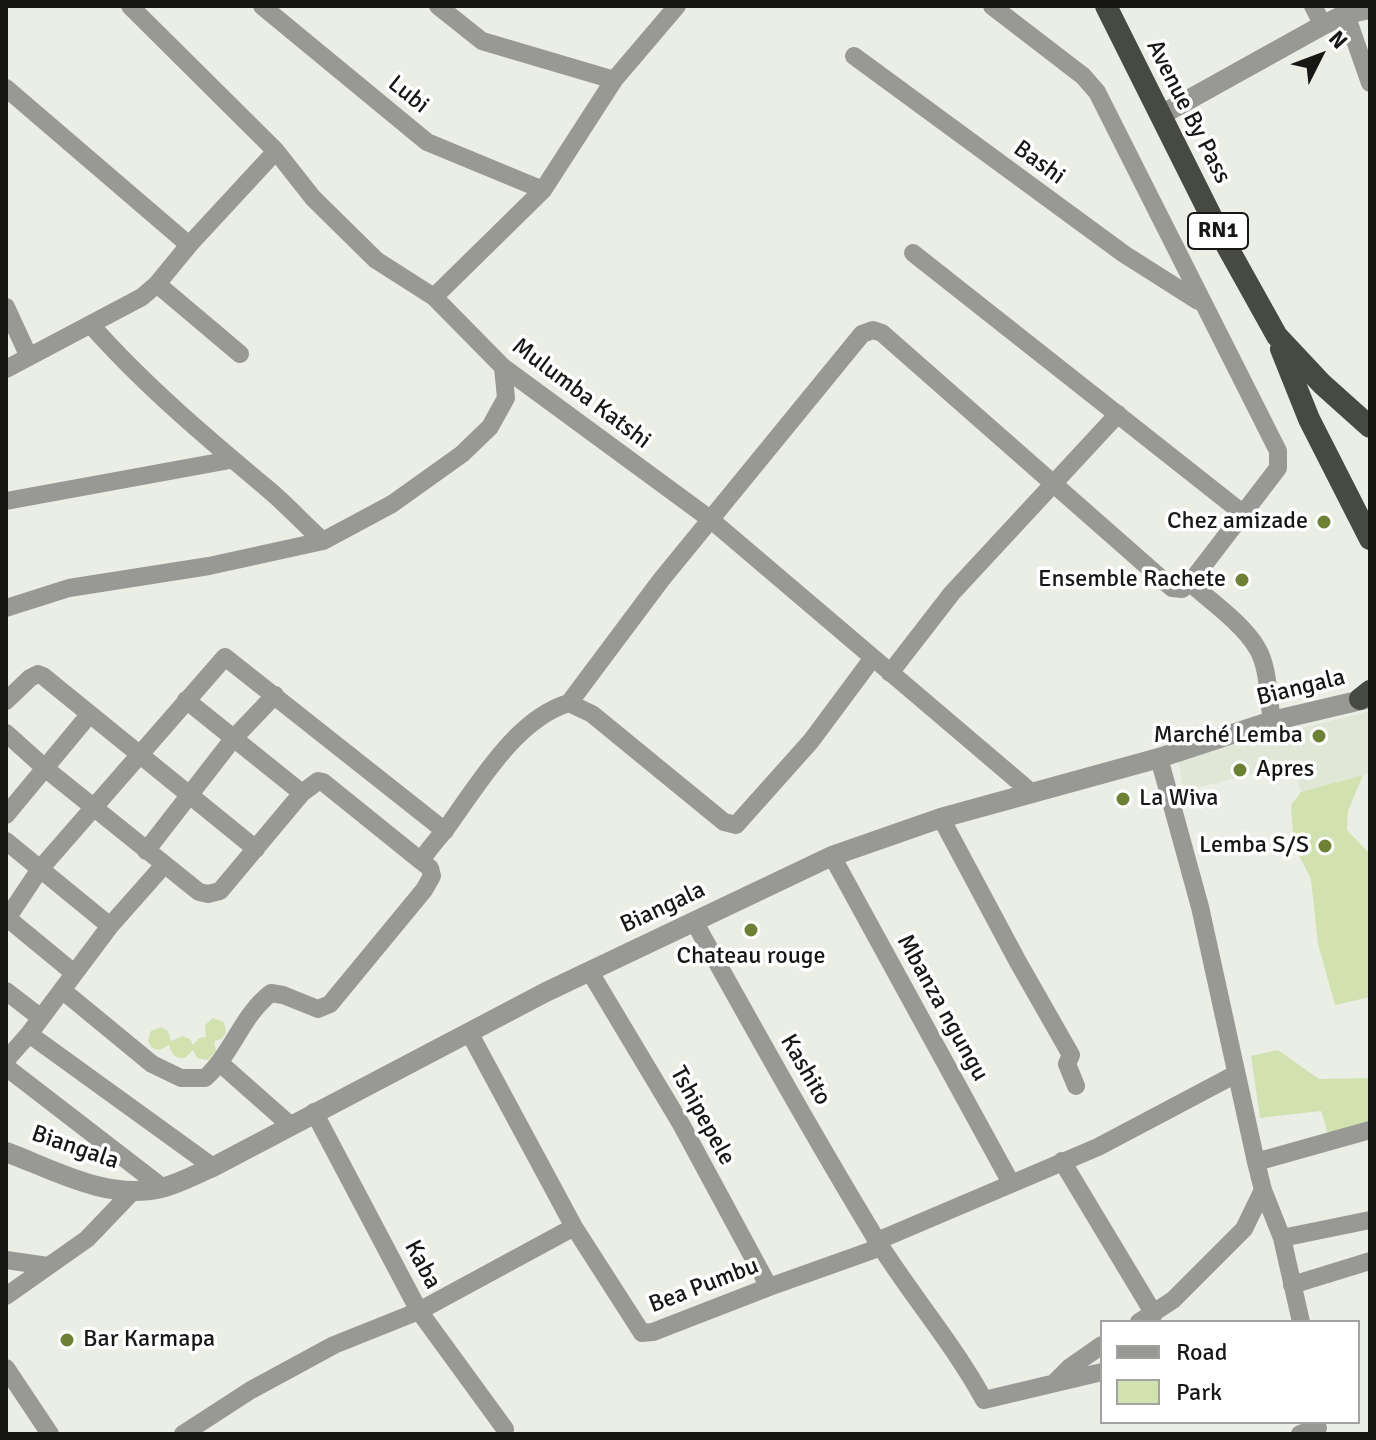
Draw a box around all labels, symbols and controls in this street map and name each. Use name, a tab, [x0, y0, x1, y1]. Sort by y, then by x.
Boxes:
north arrow	[1280, 16, 1360, 96]
text: N	[1323, 25, 1353, 54]
street label: Avenue By Pass	[1139, 35, 1237, 189]
street label: Lubi	[382, 70, 434, 120]
street label: Bashi	[1008, 135, 1070, 191]
road number: RN1	[1188, 213, 1248, 249]
street label: Mulumba Katshi	[506, 332, 656, 456]
place label: Chez amizade	[1167, 508, 1308, 536]
marker: Chez amizade	[1315, 513, 1333, 531]
place label: Ensemble Rachete	[1038, 566, 1226, 594]
marker: Ensemble Rachete	[1233, 571, 1251, 589]
street label: Biangala	[1254, 663, 1348, 713]
place label: Marché Lemba	[1154, 722, 1303, 750]
marker: Marché Lemba	[1310, 727, 1328, 745]
place label: Apres	[1256, 756, 1314, 784]
marker: Apres	[1231, 761, 1249, 779]
place label: La Wiva	[1139, 785, 1218, 813]
marker: La Wiva	[1114, 790, 1132, 808]
place label: Lemba S/S	[1199, 832, 1309, 860]
marker: Lemba S/S	[1316, 837, 1334, 855]
street label: Biangala	[616, 876, 710, 940]
marker: Chateau rouge	[742, 921, 760, 939]
street label: Mbanza ngungu	[890, 930, 994, 1086]
place label: Chateau rouge	[677, 943, 825, 971]
street label: Kashito	[773, 1029, 837, 1111]
street label: Tshipepele	[663, 1062, 741, 1170]
street label: Biangala	[28, 1120, 122, 1176]
street label: Kaba	[397, 1236, 447, 1294]
street label: Bea Pumbu	[645, 1252, 763, 1320]
legend	[1100, 1320, 1360, 1424]
place label: Bar Karmapa	[83, 1326, 215, 1354]
marker: Bar Karmapa	[58, 1331, 76, 1349]
text: Road	[1176, 1337, 1227, 1367]
text: Park	[1176, 1377, 1222, 1407]

